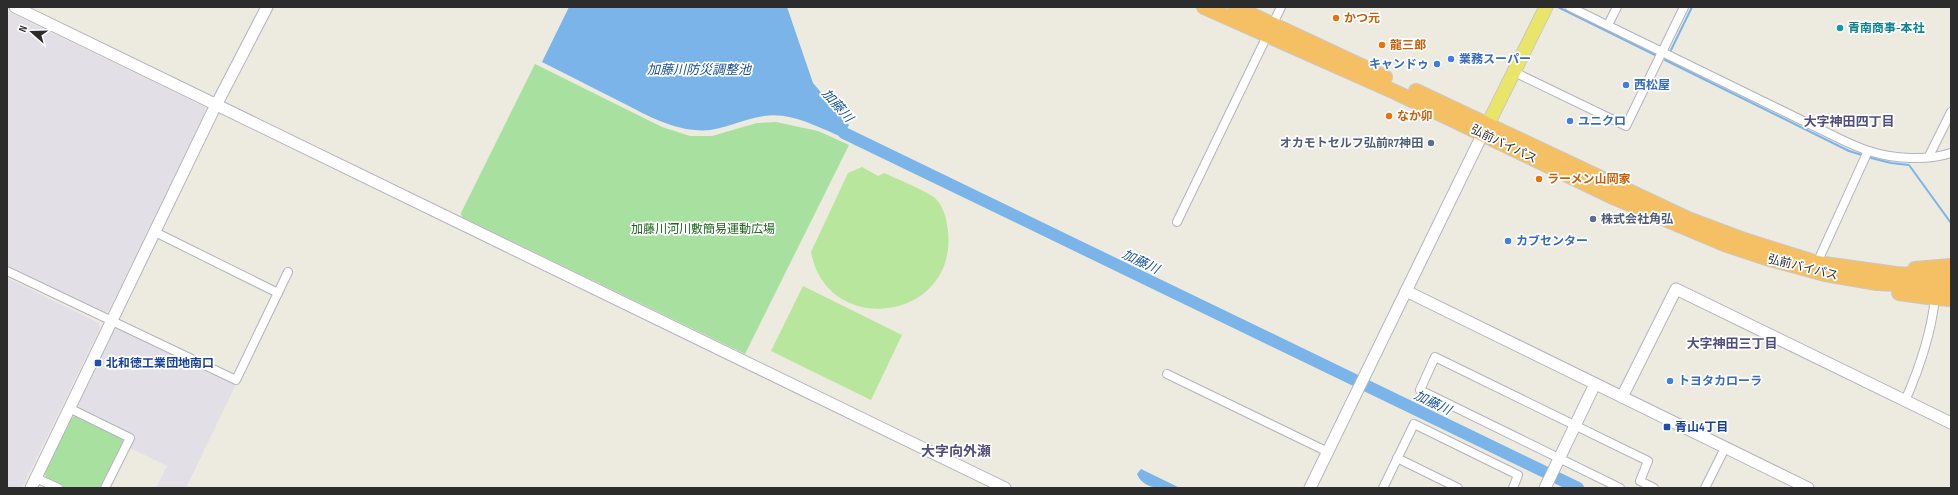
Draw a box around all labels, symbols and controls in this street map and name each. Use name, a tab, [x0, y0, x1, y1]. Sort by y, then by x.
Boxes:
place label: かつ元	[1344, 11, 1380, 26]
north arrow	[12, 12, 52, 52]
marker: かつ元	[1331, 13, 1341, 23]
place label: 青南商事-本社	[1848, 21, 1925, 36]
marker: 青南商事-本社	[1835, 23, 1845, 33]
text: N	[16, 24, 30, 34]
place label: 龍三郎	[1390, 38, 1426, 53]
marker: 龍三郎	[1377, 40, 1387, 50]
place label: 業務スーパー	[1459, 52, 1531, 67]
marker: 業務スーパー	[1446, 54, 1456, 64]
place label: キャンドゥ	[1369, 57, 1429, 72]
marker: キャンドゥ	[1432, 59, 1442, 69]
water label: 加藤川防災調整池	[647, 62, 753, 78]
place label: 西松屋	[1634, 78, 1670, 93]
marker: 西松屋	[1621, 80, 1631, 90]
water label: 加藤川	[818, 86, 858, 127]
place label: なか卯	[1397, 109, 1433, 124]
marker: なか卯	[1384, 111, 1394, 121]
place label: ユニクロ	[1578, 114, 1626, 129]
district label: 大字神田四丁目	[1803, 114, 1895, 130]
marker: ユニクロ	[1565, 116, 1575, 126]
street label: 弘前バイパス	[1468, 122, 1539, 167]
place label: オカモトセルフ弘前R7神田	[1280, 136, 1423, 151]
marker: オカモトセルフ弘前R7神田	[1426, 138, 1436, 148]
place label: ラーメン山岡家	[1547, 172, 1631, 187]
marker: ラーメン山岡家	[1534, 174, 1544, 184]
place label: 株式会社角弘	[1601, 212, 1673, 227]
marker: 株式会社角弘	[1588, 214, 1598, 224]
park label: 加藤川河川敷簡易運動広場	[631, 222, 775, 237]
place label: カブセンター	[1516, 234, 1588, 249]
marker: カブセンター	[1503, 236, 1513, 246]
water label: 加藤川	[1120, 246, 1163, 279]
street label: 弘前バイパス	[1766, 252, 1840, 283]
district label: 大字神田三丁目	[1686, 336, 1778, 352]
place label: 北和徳工業団地南口	[106, 356, 214, 371]
marker: 北和徳工業団地南口	[93, 358, 103, 368]
place label: トヨタカローラ	[1678, 374, 1762, 389]
marker: トヨタカローラ	[1665, 376, 1675, 386]
water label: 加藤川	[1412, 387, 1455, 420]
place label: 青山4丁目	[1675, 420, 1729, 435]
marker: 青山4丁目	[1662, 422, 1672, 432]
district label: 大字向外瀬	[921, 443, 991, 460]

